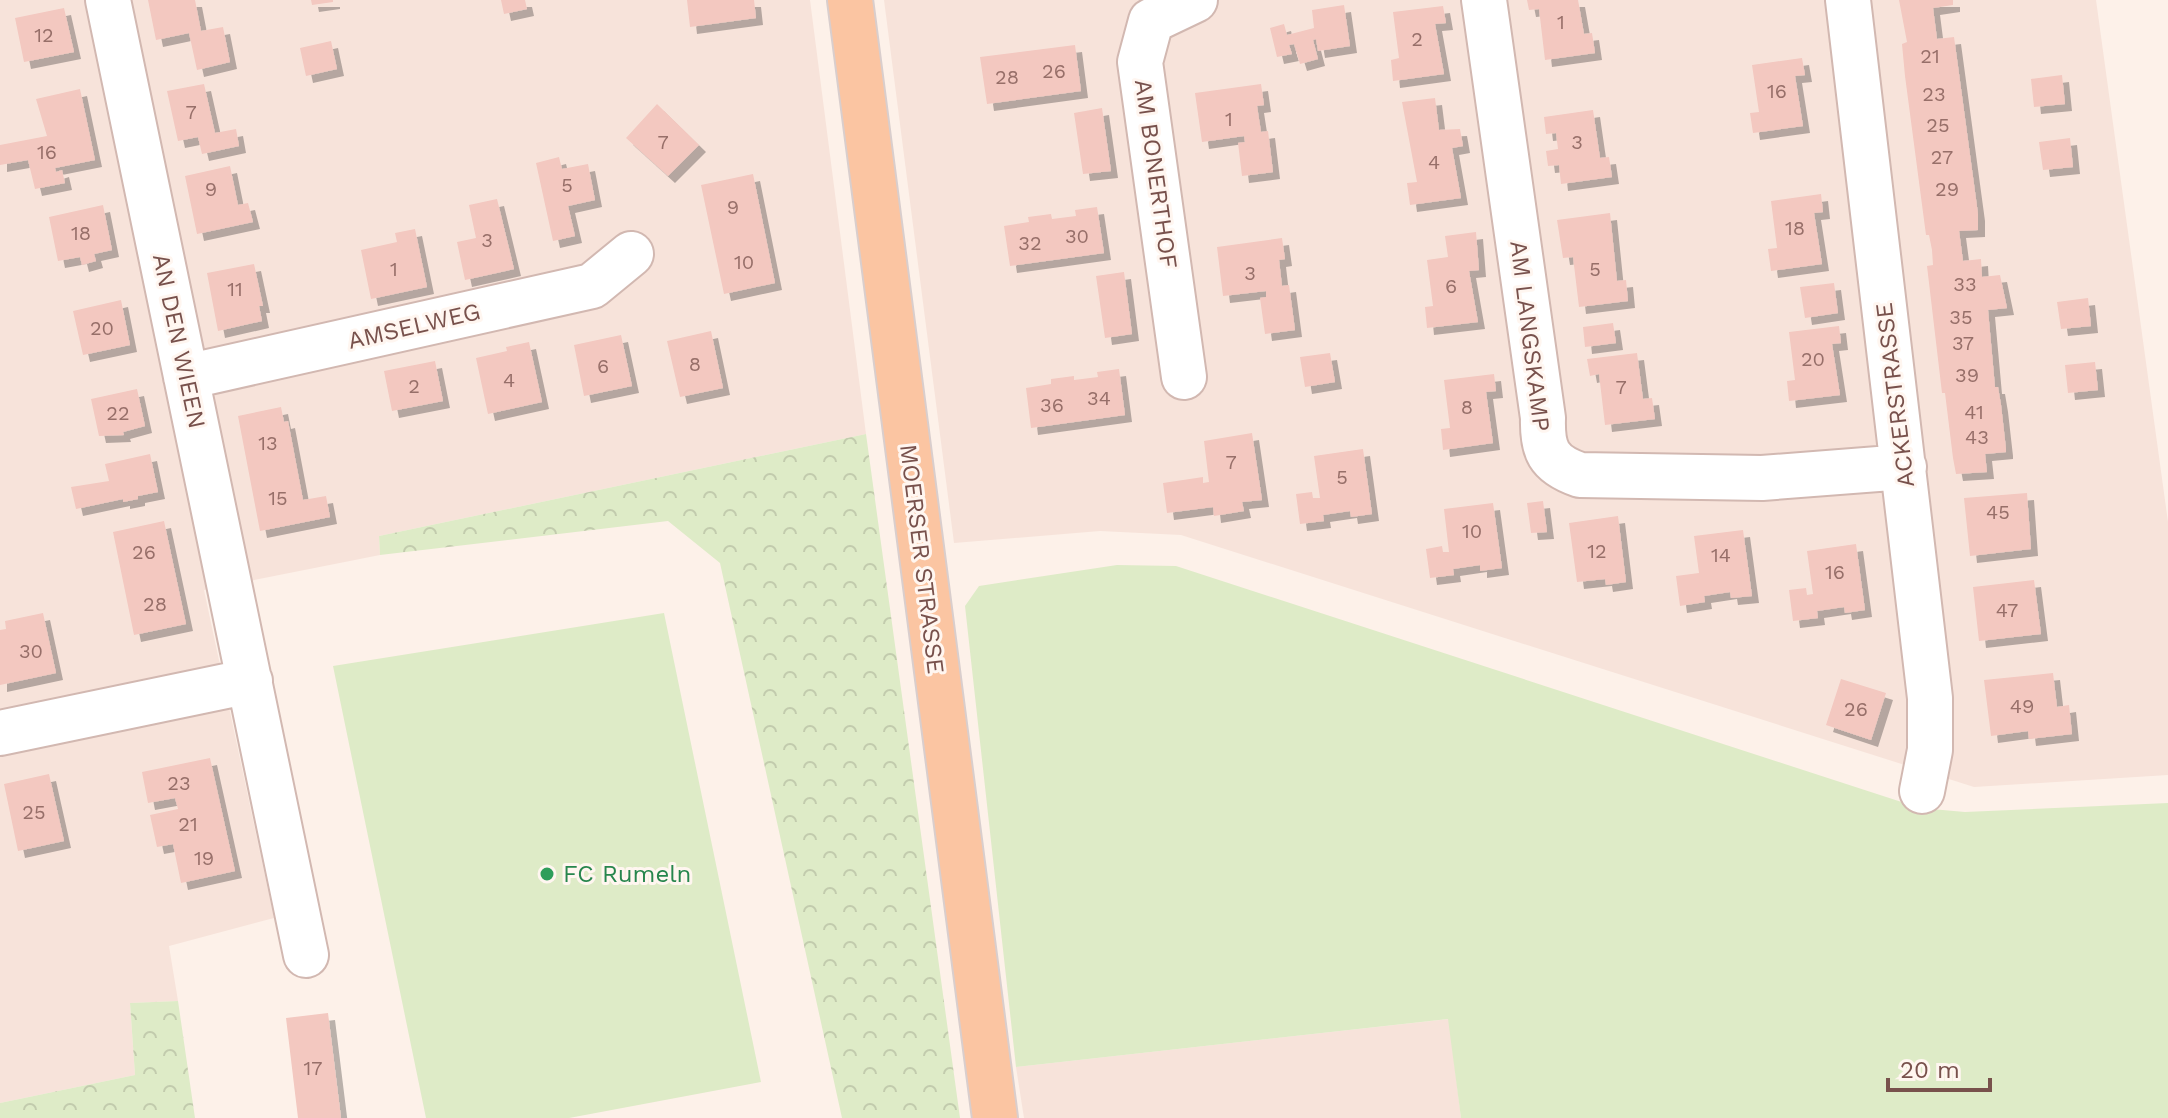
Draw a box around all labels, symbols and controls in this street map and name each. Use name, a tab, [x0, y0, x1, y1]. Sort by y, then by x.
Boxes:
house number: 1	[1557, 10, 1565, 34]
house number: 12	[34, 23, 54, 47]
house number: 2	[1411, 27, 1423, 51]
house number: 21	[1920, 44, 1940, 68]
house number: 26	[1042, 59, 1066, 83]
house number: 28	[995, 65, 1019, 89]
street label: AM BONERTHOF	[1129, 77, 1183, 271]
house number: 16	[1767, 79, 1787, 103]
house number: 23	[1922, 82, 1946, 106]
house number: 7	[185, 100, 197, 124]
house number: 1	[1225, 107, 1233, 131]
house number: 25	[1926, 113, 1950, 137]
house number: 7	[657, 130, 669, 154]
house number: 3	[1571, 130, 1583, 154]
house number: 16	[37, 140, 57, 164]
house number: 27	[1931, 145, 1953, 169]
house number: 4	[1428, 150, 1440, 174]
house number: 5	[561, 173, 573, 197]
house number: 9	[205, 177, 217, 201]
house number: 29	[1935, 177, 1959, 201]
house number: 9	[727, 195, 739, 219]
house number: 18	[1785, 216, 1805, 240]
house number: 18	[71, 221, 91, 245]
house number: 30	[1065, 224, 1089, 248]
house number: 3	[481, 228, 493, 252]
house number: 32	[1018, 231, 1042, 255]
street label: AM LANGSKAMP	[1504, 239, 1556, 433]
house number: 10	[734, 250, 754, 274]
street label: AN DEN WIEEN	[147, 251, 211, 431]
house number: 1	[390, 257, 398, 281]
house number: 5	[1589, 257, 1601, 281]
house number: 3	[1244, 261, 1256, 285]
house number: 33	[1953, 272, 1977, 296]
house number: 6	[1445, 274, 1457, 298]
house number: 11	[227, 277, 243, 301]
street label: AMSELWEG	[345, 297, 483, 355]
street label: ACKERSTRASSE	[1870, 301, 1920, 489]
house number: 35	[1949, 305, 1973, 329]
house number: 20	[90, 316, 114, 340]
house number: 37	[1952, 331, 1974, 355]
house number: 20	[1801, 347, 1825, 371]
house number: 8	[689, 352, 701, 376]
house number: 6	[597, 354, 609, 378]
house number: 39	[1955, 363, 1979, 387]
house number: 4	[503, 368, 515, 392]
house number: 2	[408, 374, 420, 398]
house number: 7	[1615, 375, 1627, 399]
house number: 34	[1087, 386, 1111, 410]
house number: 36	[1040, 393, 1064, 417]
house number: 8	[1461, 395, 1473, 419]
house number: 41	[1964, 400, 1984, 424]
house number: 22	[106, 401, 130, 425]
house number: 43	[1965, 425, 1989, 449]
house number: 13	[258, 431, 278, 455]
street label: MOERSER STRASSE	[894, 442, 950, 676]
house number: 7	[1225, 450, 1237, 474]
house number: 5	[1336, 465, 1348, 489]
house number: 15	[268, 486, 288, 510]
house number: 45	[1986, 500, 2010, 524]
house number: 10	[1462, 519, 1482, 543]
house number: 12	[1587, 539, 1607, 563]
house number: 26	[132, 540, 156, 564]
house number: 14	[1711, 543, 1731, 567]
house number: 16	[1825, 560, 1845, 584]
house number: 28	[143, 592, 167, 616]
house number: 47	[1996, 598, 2018, 622]
house number: 30	[19, 639, 43, 663]
house number: 49	[2010, 694, 2034, 718]
house number: 26	[1844, 697, 1868, 721]
house number: 23	[167, 771, 191, 795]
house number: 25	[22, 800, 46, 824]
house number: 21	[178, 812, 198, 836]
house number: 19	[194, 846, 214, 870]
place label: FC Rumeln	[563, 860, 691, 888]
marker: FC Rumeln	[538, 865, 556, 883]
scale bar	[1888, 1042, 1990, 1092]
house number: 17	[303, 1056, 323, 1080]
text: 20 m	[1900, 1056, 1960, 1084]

